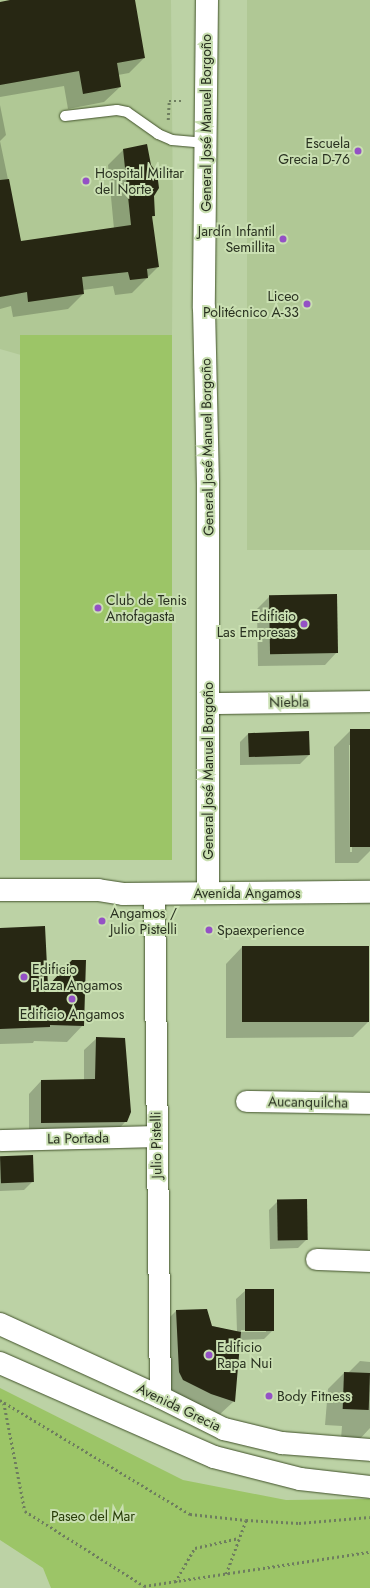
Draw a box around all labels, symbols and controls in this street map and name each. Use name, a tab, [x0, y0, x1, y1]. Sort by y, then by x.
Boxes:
street label: General José Manuel Borgoño	[198, 34, 214, 212]
place label: Escuela Grecia D-76	[278, 135, 350, 168]
marker: Escuela Grecia D-76	[353, 146, 363, 156]
place label: Hospital Militar del Norte	[95, 165, 184, 198]
marker: Hospital Militar del Norte	[80, 175, 92, 187]
place label: Jardín Infantil Semillita	[198, 223, 275, 256]
marker: Jardín Infantil Semillita	[278, 234, 288, 244]
place label: Liceo Politécnico A-33	[203, 288, 299, 320]
marker: Liceo Politécnico A-33	[302, 299, 312, 309]
street label: General José Manuel Borgoño	[197, 358, 217, 536]
place label: Club de Tenis Antofagasta	[106, 592, 187, 624]
marker: Club de Tenis Antofagasta	[93, 603, 103, 613]
place label: Edificio Las Empresas	[217, 608, 296, 640]
marker: Edificio Las Empresas	[299, 619, 309, 629]
street label: General José Manuel Borgoño	[200, 682, 216, 860]
street label: Niebla	[269, 693, 309, 711]
street label: Avenida Angamos	[193, 885, 301, 901]
place label: Angamos / Julio Pistelli	[110, 905, 177, 938]
marker: Angamos / Julio Pistelli	[97, 916, 107, 926]
place label: Spaexperience	[217, 922, 304, 938]
marker: Spaexperience	[204, 925, 214, 935]
place label: Edificio Plaza Angamos	[32, 961, 123, 994]
marker: Edificio Plaza Angamos	[19, 972, 29, 982]
marker: Edificio Angamos	[67, 994, 77, 1004]
place label: Edificio Angamos	[20, 1006, 124, 1022]
street label: Aucanquilcha	[268, 1093, 348, 1111]
street label: Julio Pistelli	[147, 1111, 165, 1179]
street label: La Portada	[47, 1129, 109, 1147]
place label: Edificio Rapa Nui	[217, 1339, 272, 1372]
marker: Edificio Rapa Nui	[204, 1350, 214, 1360]
street label: Avenida Grecia	[134, 1379, 224, 1435]
place label: Body Fitness	[277, 1388, 351, 1404]
marker: Body Fitness	[264, 1391, 274, 1401]
park label: Paseo del Mar	[51, 1508, 135, 1524]

